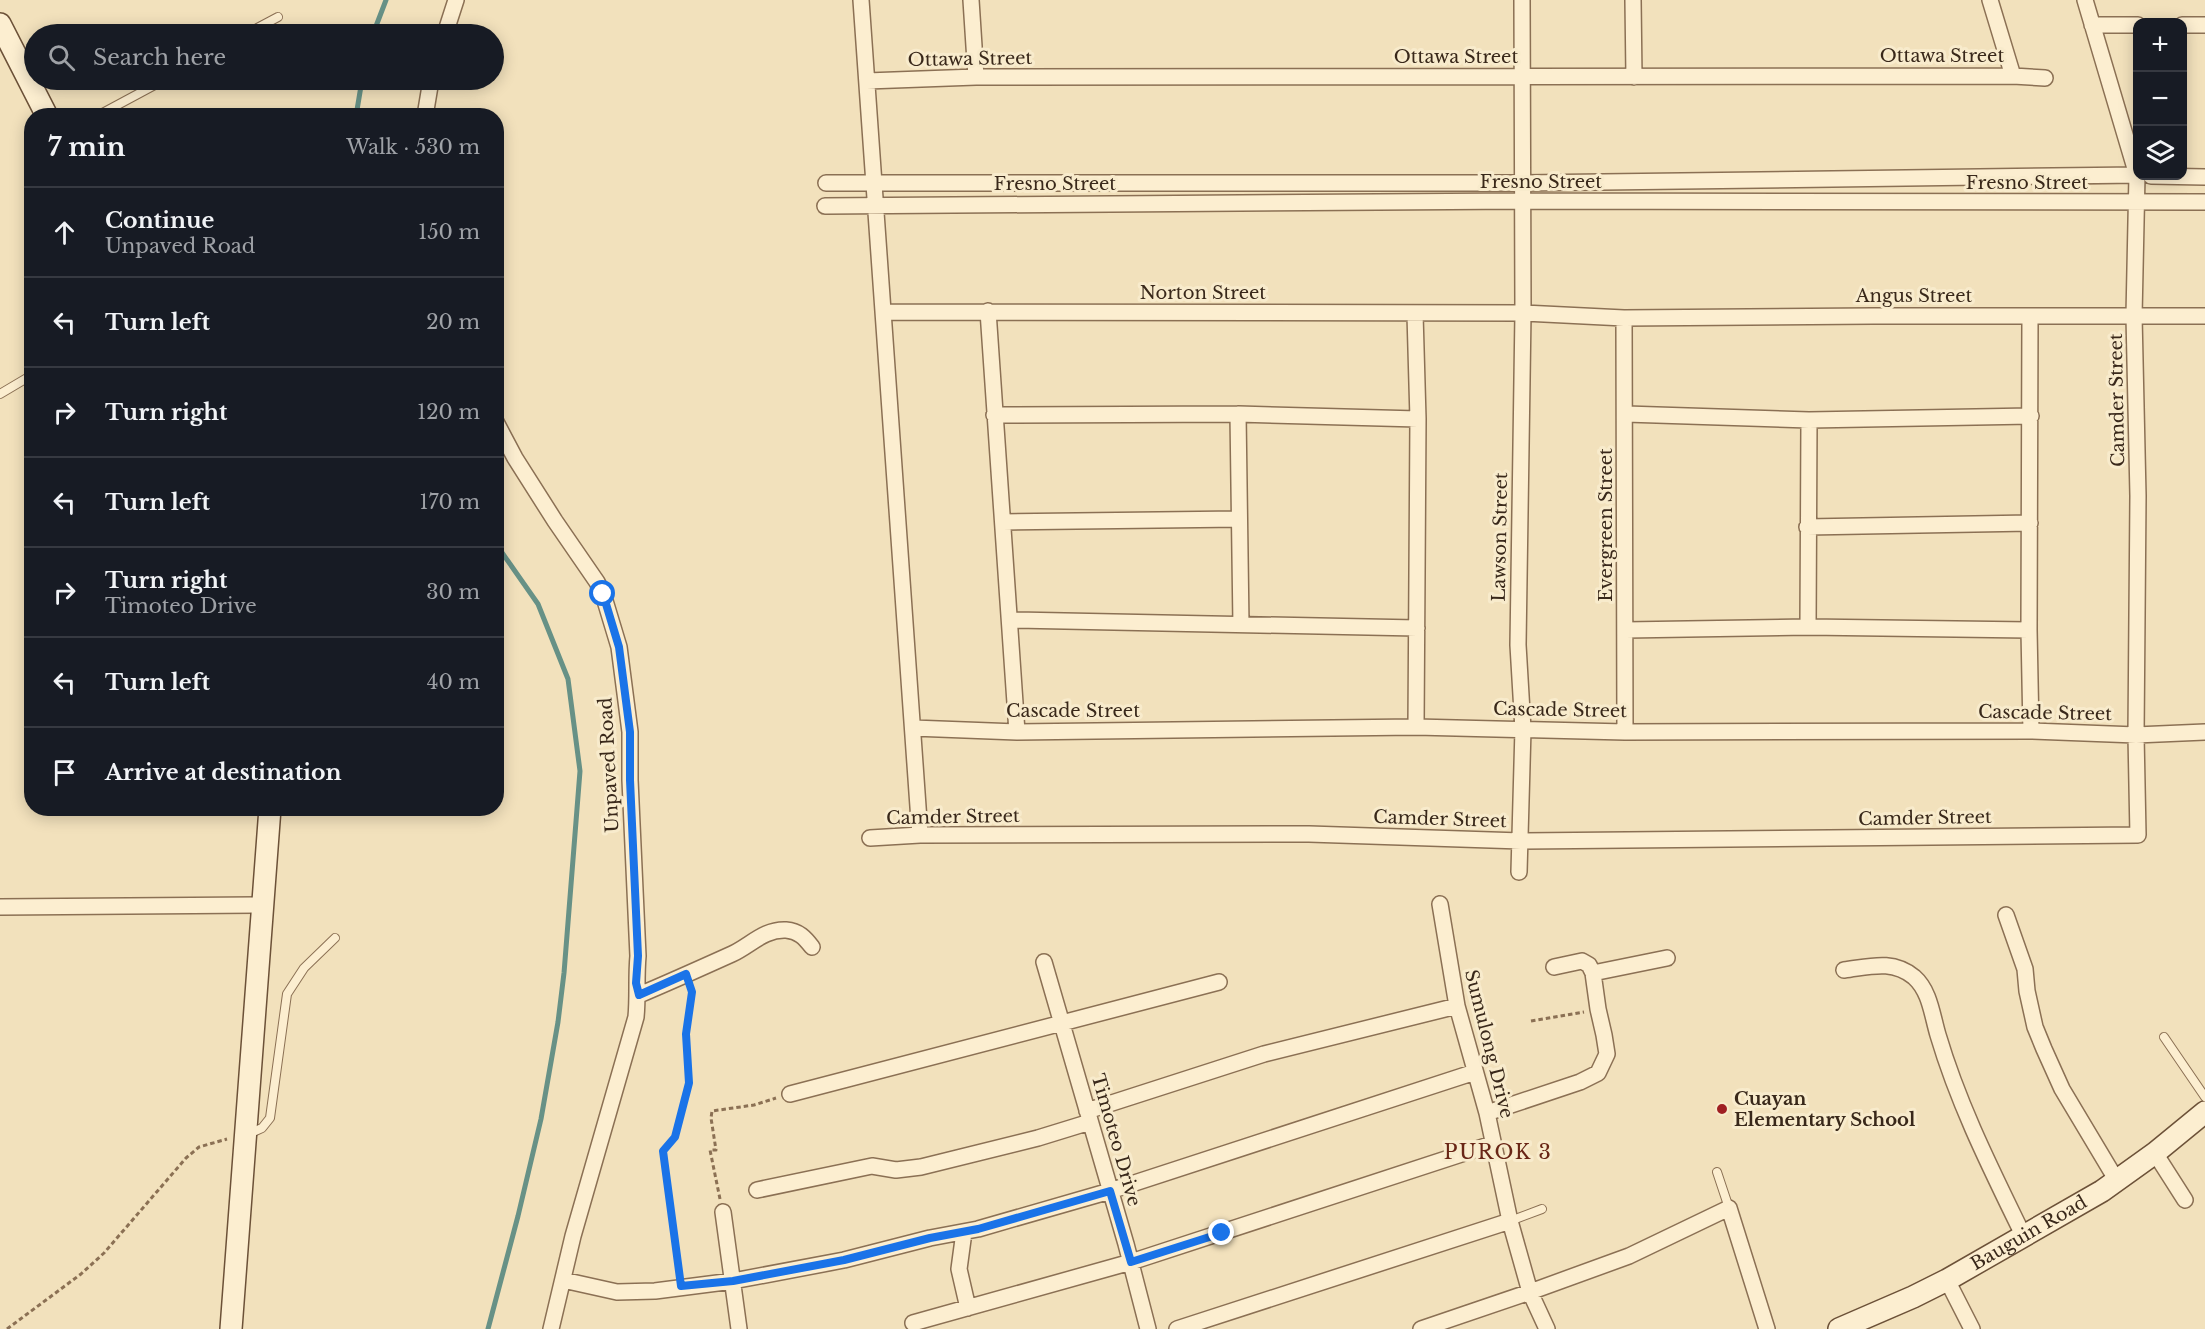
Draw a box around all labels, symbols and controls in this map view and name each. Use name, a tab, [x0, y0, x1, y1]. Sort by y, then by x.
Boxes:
map controls	[2133, 18, 2187, 180]
button: +	[2133, 18, 2187, 72]
search box	[24, 24, 504, 90]
icon: search	[45, 41, 78, 74]
text: Search here	[93, 44, 226, 71]
street label: Ottawa Street	[1880, 45, 2004, 67]
street label: Ottawa Street	[1394, 46, 1518, 68]
street label: Ottawa Street	[908, 47, 1033, 71]
button: −	[2133, 72, 2187, 126]
button: layers	[2133, 126, 2187, 180]
text: 7 min	[48, 131, 125, 163]
text: Walk · 530 m	[346, 135, 480, 159]
street label: Fresno Street	[1480, 171, 1602, 193]
street label: Fresno Street	[1966, 172, 2088, 194]
street label: Fresno Street	[994, 173, 1116, 195]
text: Continue	[105, 207, 214, 234]
icon: ahead	[48, 216, 81, 249]
text: 150 m	[418, 220, 480, 244]
text: Unpaved Road	[105, 234, 255, 258]
street label: Norton Street	[1140, 282, 1266, 304]
street label: Angus Street	[1855, 285, 1973, 307]
icon: left	[48, 306, 81, 339]
text: Turn left	[105, 309, 210, 336]
text: 20 m	[426, 310, 480, 334]
street label: Camder Street	[2105, 333, 2129, 467]
icon: right	[48, 396, 81, 429]
text: Turn right	[105, 399, 227, 426]
text: 120 m	[417, 400, 480, 424]
street label: Evergreen Street	[1595, 448, 1617, 602]
street label: Lawson Street	[1488, 472, 1512, 602]
icon: left	[48, 486, 81, 519]
text: Turn left	[105, 489, 210, 516]
text: 170 m	[420, 490, 480, 514]
text: Turn right	[105, 567, 227, 594]
icon: right	[48, 576, 81, 609]
text: 30 m	[426, 580, 480, 604]
route start	[589, 580, 615, 606]
text: Timoteo Drive	[105, 594, 257, 618]
icon: left	[48, 666, 81, 699]
text: Turn left	[105, 669, 210, 696]
text: 40 m	[427, 670, 480, 694]
street label: Unpaved Road	[594, 697, 624, 833]
street label: Cascade Street	[1493, 698, 1627, 722]
street label: Cascade Street	[1006, 700, 1140, 722]
street label: Cascade Street	[1978, 701, 2112, 725]
icon: arrive	[48, 756, 81, 789]
text: Arrive at destination	[105, 759, 342, 786]
street label: Camder Street	[886, 805, 1020, 829]
street label: Camder Street	[1373, 806, 1507, 832]
street label: Camder Street	[1858, 806, 1992, 830]
street label: Sumulong Drive	[1460, 967, 1518, 1121]
street label: Timoteo Drive	[1087, 1071, 1145, 1209]
place label: Cuayan Elementary School	[1734, 1088, 1916, 1131]
marker: Cuayan Elementary School	[1715, 1102, 1729, 1116]
district label: PUROK 3	[1444, 1140, 1552, 1164]
street label: Bauguin Road	[1967, 1191, 2091, 1275]
route end	[1208, 1219, 1234, 1245]

